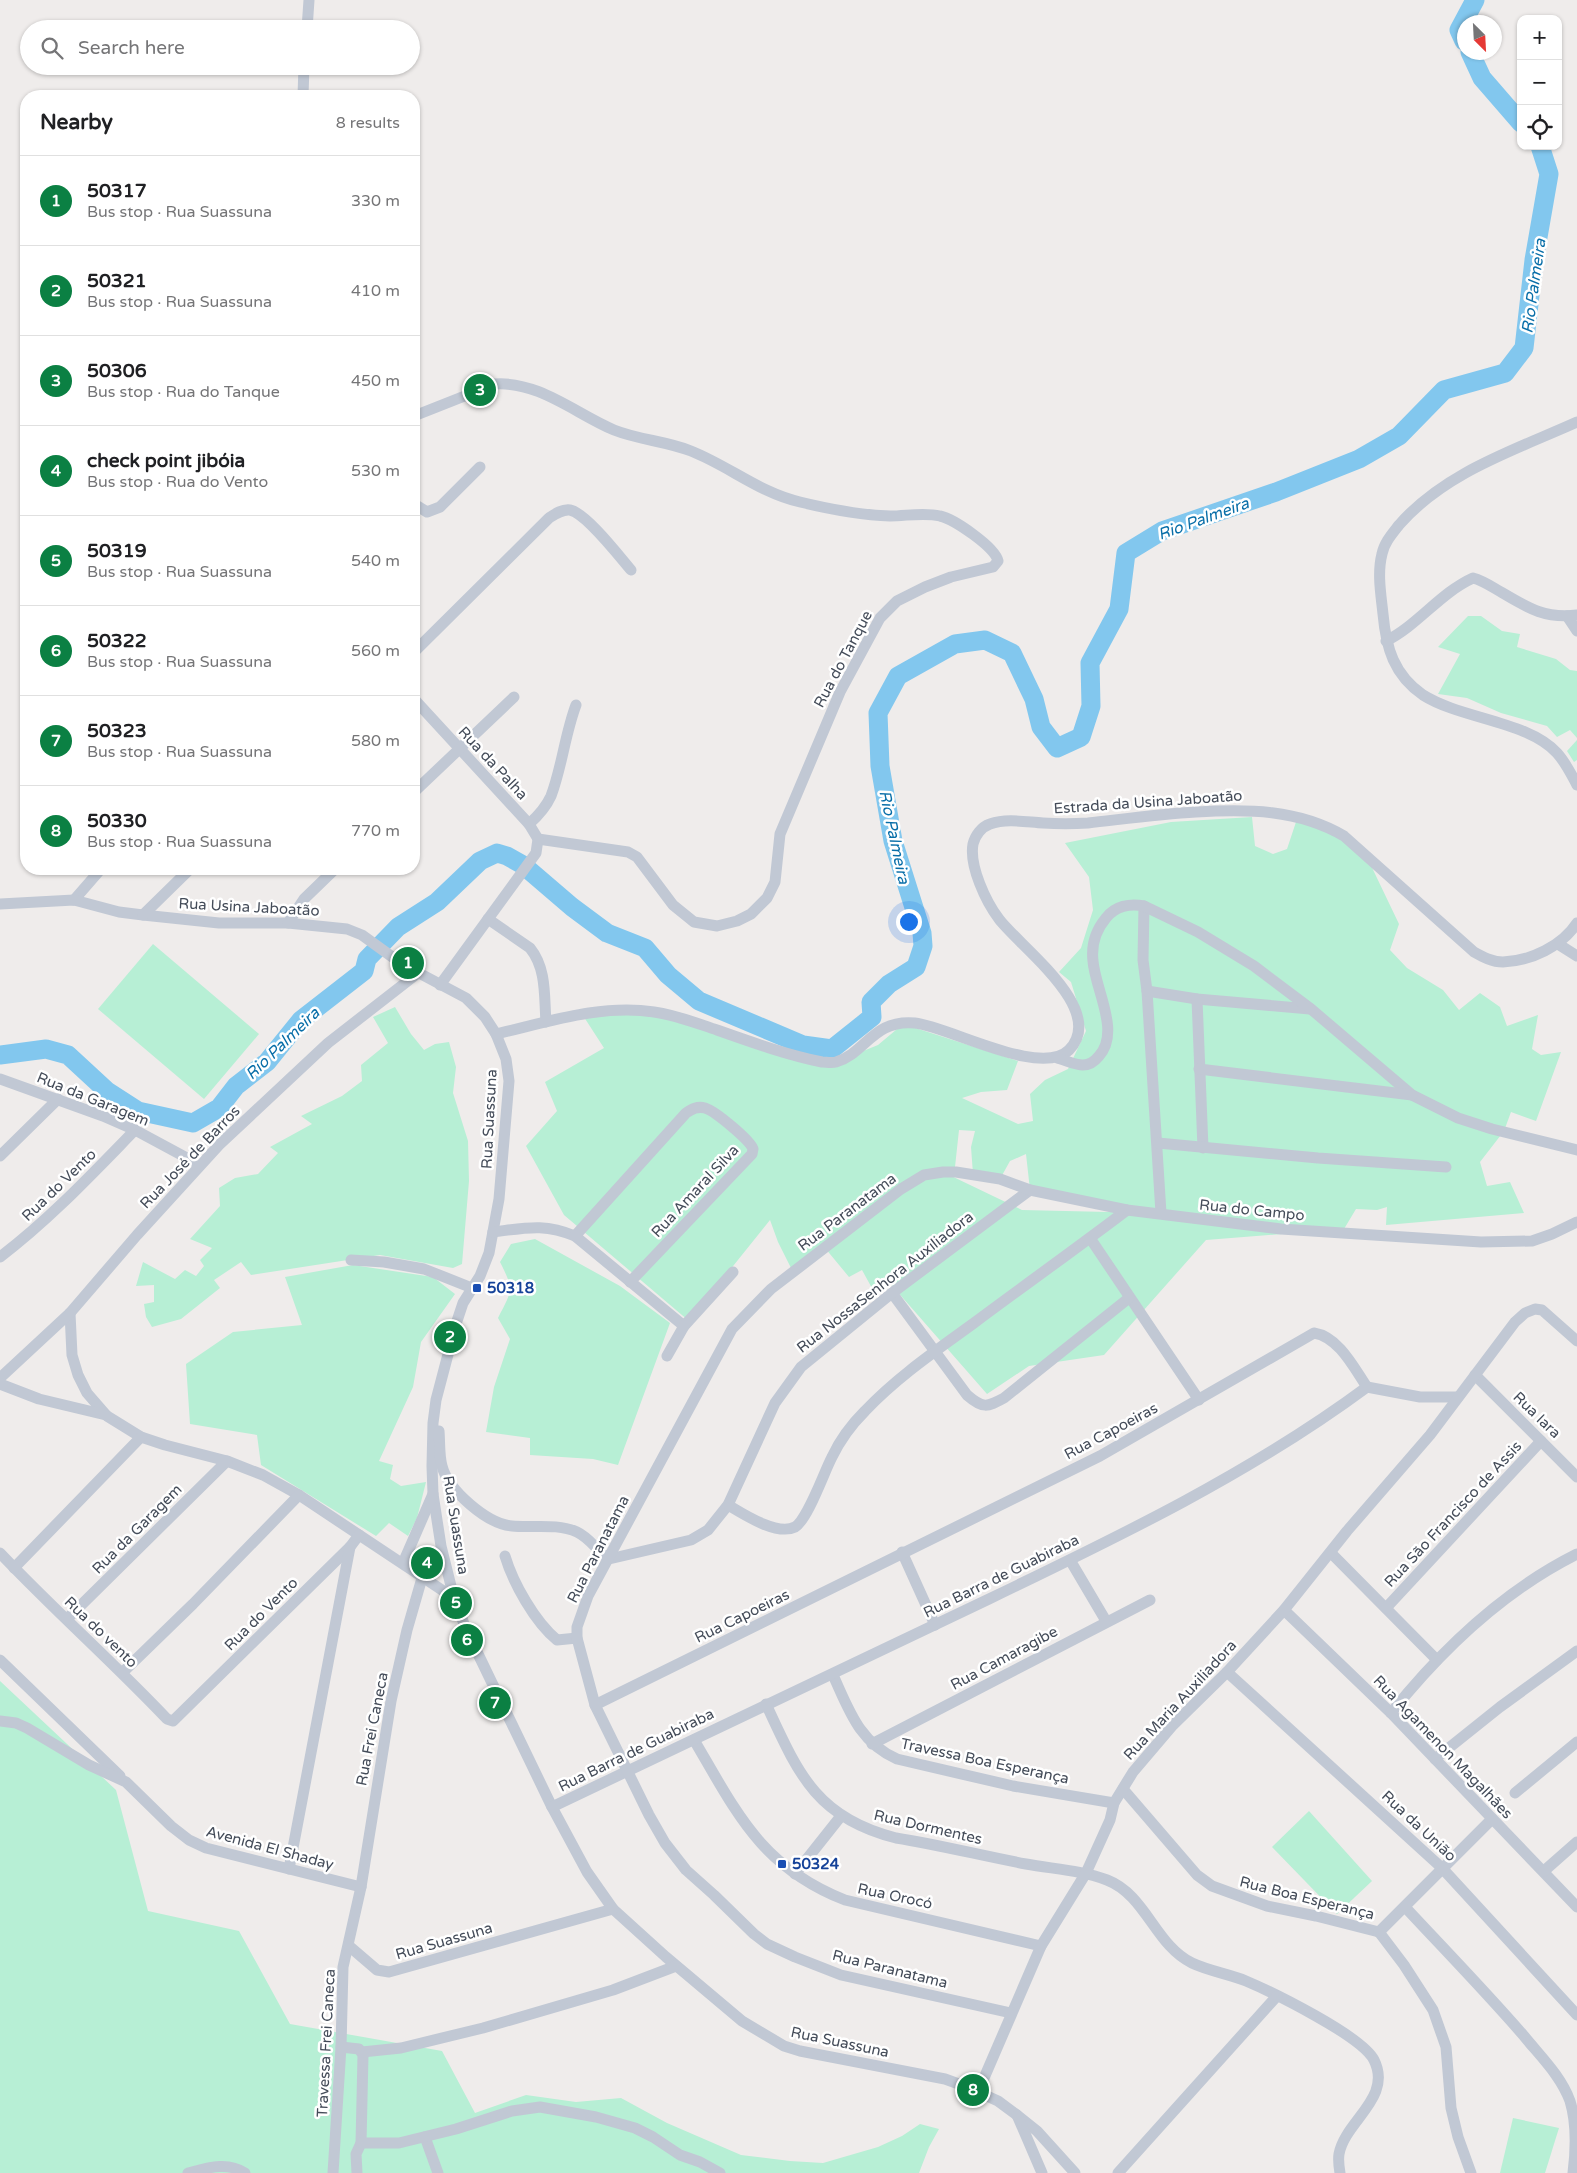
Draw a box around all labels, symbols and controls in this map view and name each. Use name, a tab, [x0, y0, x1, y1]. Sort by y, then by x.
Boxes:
north arrow	[1457, 15, 1502, 60]
map controls	[1517, 15, 1562, 150]
button: +	[1517, 15, 1562, 60]
search box	[20, 20, 420, 75]
icon: search	[38, 34, 66, 62]
text: Search here	[78, 37, 185, 59]
button: −	[1517, 60, 1562, 105]
button: locate	[1517, 105, 1562, 150]
text: Nearby	[40, 110, 113, 135]
text: 8 results	[336, 113, 400, 133]
text: 50317	[87, 180, 147, 202]
text: 1	[51, 191, 61, 211]
text: 330 m	[351, 191, 400, 211]
text: Bus stop · Rua Suassuna	[87, 202, 272, 222]
water label: Rio Palmeira	[1517, 237, 1551, 335]
text: 50321	[87, 270, 147, 292]
text: 2	[51, 281, 61, 301]
text: 410 m	[351, 281, 400, 301]
text: Bus stop · Rua Suassuna	[87, 292, 272, 312]
text: 50306	[87, 360, 147, 382]
text: 3	[51, 371, 61, 391]
text: 450 m	[351, 371, 400, 391]
pin: 3	[464, 371, 496, 409]
text: Bus stop · Rua do Tanque	[87, 382, 280, 402]
text: check point jibóia	[87, 450, 245, 472]
text: 4	[51, 461, 61, 481]
text: 530 m	[351, 461, 400, 481]
text: Bus stop · Rua do Vento	[87, 472, 268, 492]
water label: Rio Palmeira	[1155, 493, 1253, 545]
text: 50319	[87, 540, 147, 562]
text: 5	[51, 551, 61, 571]
text: 540 m	[351, 551, 400, 571]
text: Bus stop · Rua Suassuna	[87, 562, 272, 582]
street label: Rua do Tanque	[810, 607, 876, 711]
text: 50322	[87, 630, 147, 652]
text: 6	[51, 641, 61, 661]
text: 560 m	[351, 641, 400, 661]
text: Bus stop · Rua Suassuna	[87, 652, 272, 672]
text: 50323	[87, 720, 147, 742]
street label: Rua da Palha	[455, 723, 531, 803]
text: 7	[51, 731, 61, 751]
text: 580 m	[351, 731, 400, 751]
text: Bus stop · Rua Suassuna	[87, 742, 272, 762]
street label: Estrada da Usina Jaboatão	[1053, 786, 1243, 818]
water label: Rio Palmeira	[874, 788, 914, 887]
text: 50330	[87, 810, 147, 832]
text: 8	[51, 821, 61, 841]
text: 770 m	[351, 821, 400, 841]
text: Bus stop · Rua Suassuna	[87, 832, 272, 852]
street label: Rua Usina Jaboatão	[178, 894, 320, 920]
your location	[896, 909, 922, 935]
pin: 1	[392, 944, 424, 982]
water label: Rio Palmeira	[241, 1003, 325, 1084]
street label: Rua da Garagem	[34, 1068, 152, 1130]
street label: Rua Suassuna	[477, 1069, 501, 1169]
street label: Rua José de Barros	[136, 1102, 244, 1212]
street label: Rua Amaral Silva	[647, 1141, 743, 1241]
street label: Rua do Vento	[18, 1145, 100, 1225]
street label: Rua Paranatama	[794, 1169, 900, 1255]
street label: Rua do Campo	[1198, 1196, 1306, 1224]
street label: Rua NossaSenhora Auxiliadora	[793, 1207, 977, 1357]
place label: 50318	[487, 1279, 535, 1297]
marker: 50318	[471, 1282, 483, 1294]
pin: 2	[434, 1318, 466, 1356]
street label: Rua Iara	[1510, 1388, 1564, 1442]
street label: Rua Capoeiras	[1061, 1399, 1161, 1463]
street label: Rua São Francisco de Assis	[1381, 1437, 1525, 1591]
street label: Rua Suassuna	[439, 1474, 473, 1576]
street label: Rua da Garagem	[88, 1480, 186, 1578]
street label: Rua Paranatama	[563, 1492, 633, 1606]
street label: Rua Barra de Guabiraba	[920, 1530, 1082, 1622]
pin: 4	[411, 1544, 443, 1582]
street label: Rua do Vento	[221, 1574, 301, 1654]
pin: 5	[440, 1584, 472, 1622]
street label: Rua Capoeiras	[692, 1585, 792, 1647]
street label: Rua do vento	[61, 1593, 141, 1671]
pin: 6	[451, 1621, 483, 1659]
street label: Rua Camaragibe	[947, 1622, 1061, 1694]
street label: Rua Maria Auxiliadora	[1120, 1636, 1240, 1764]
street label: Rua Frei Caneca	[352, 1671, 392, 1787]
street label: Rua Agamenon Magalhães	[1370, 1672, 1516, 1822]
pin: 7	[479, 1684, 511, 1722]
street label: Rua Barra de Guabiraba	[555, 1704, 717, 1796]
street label: Travessa Boa Esperança	[899, 1734, 1071, 1788]
street label: Rua da União	[1378, 1787, 1460, 1865]
street label: Rua Dormentes	[872, 1806, 984, 1848]
street label: Avenida El Shaday	[204, 1822, 336, 1874]
place label: 50324	[792, 1855, 840, 1873]
marker: 50324	[776, 1858, 788, 1870]
street label: Rua Boa Esperança	[1238, 1873, 1376, 1923]
street label: Rua Orocó	[856, 1879, 934, 1913]
street label: Rua Suassuna	[393, 1919, 495, 1963]
street label: Rua Paranatama	[830, 1946, 950, 1992]
street label: Travessa Frei Caneca	[313, 1968, 339, 2118]
street label: Rua Suassuna	[789, 2023, 891, 2061]
pin: 8	[957, 2071, 989, 2109]

